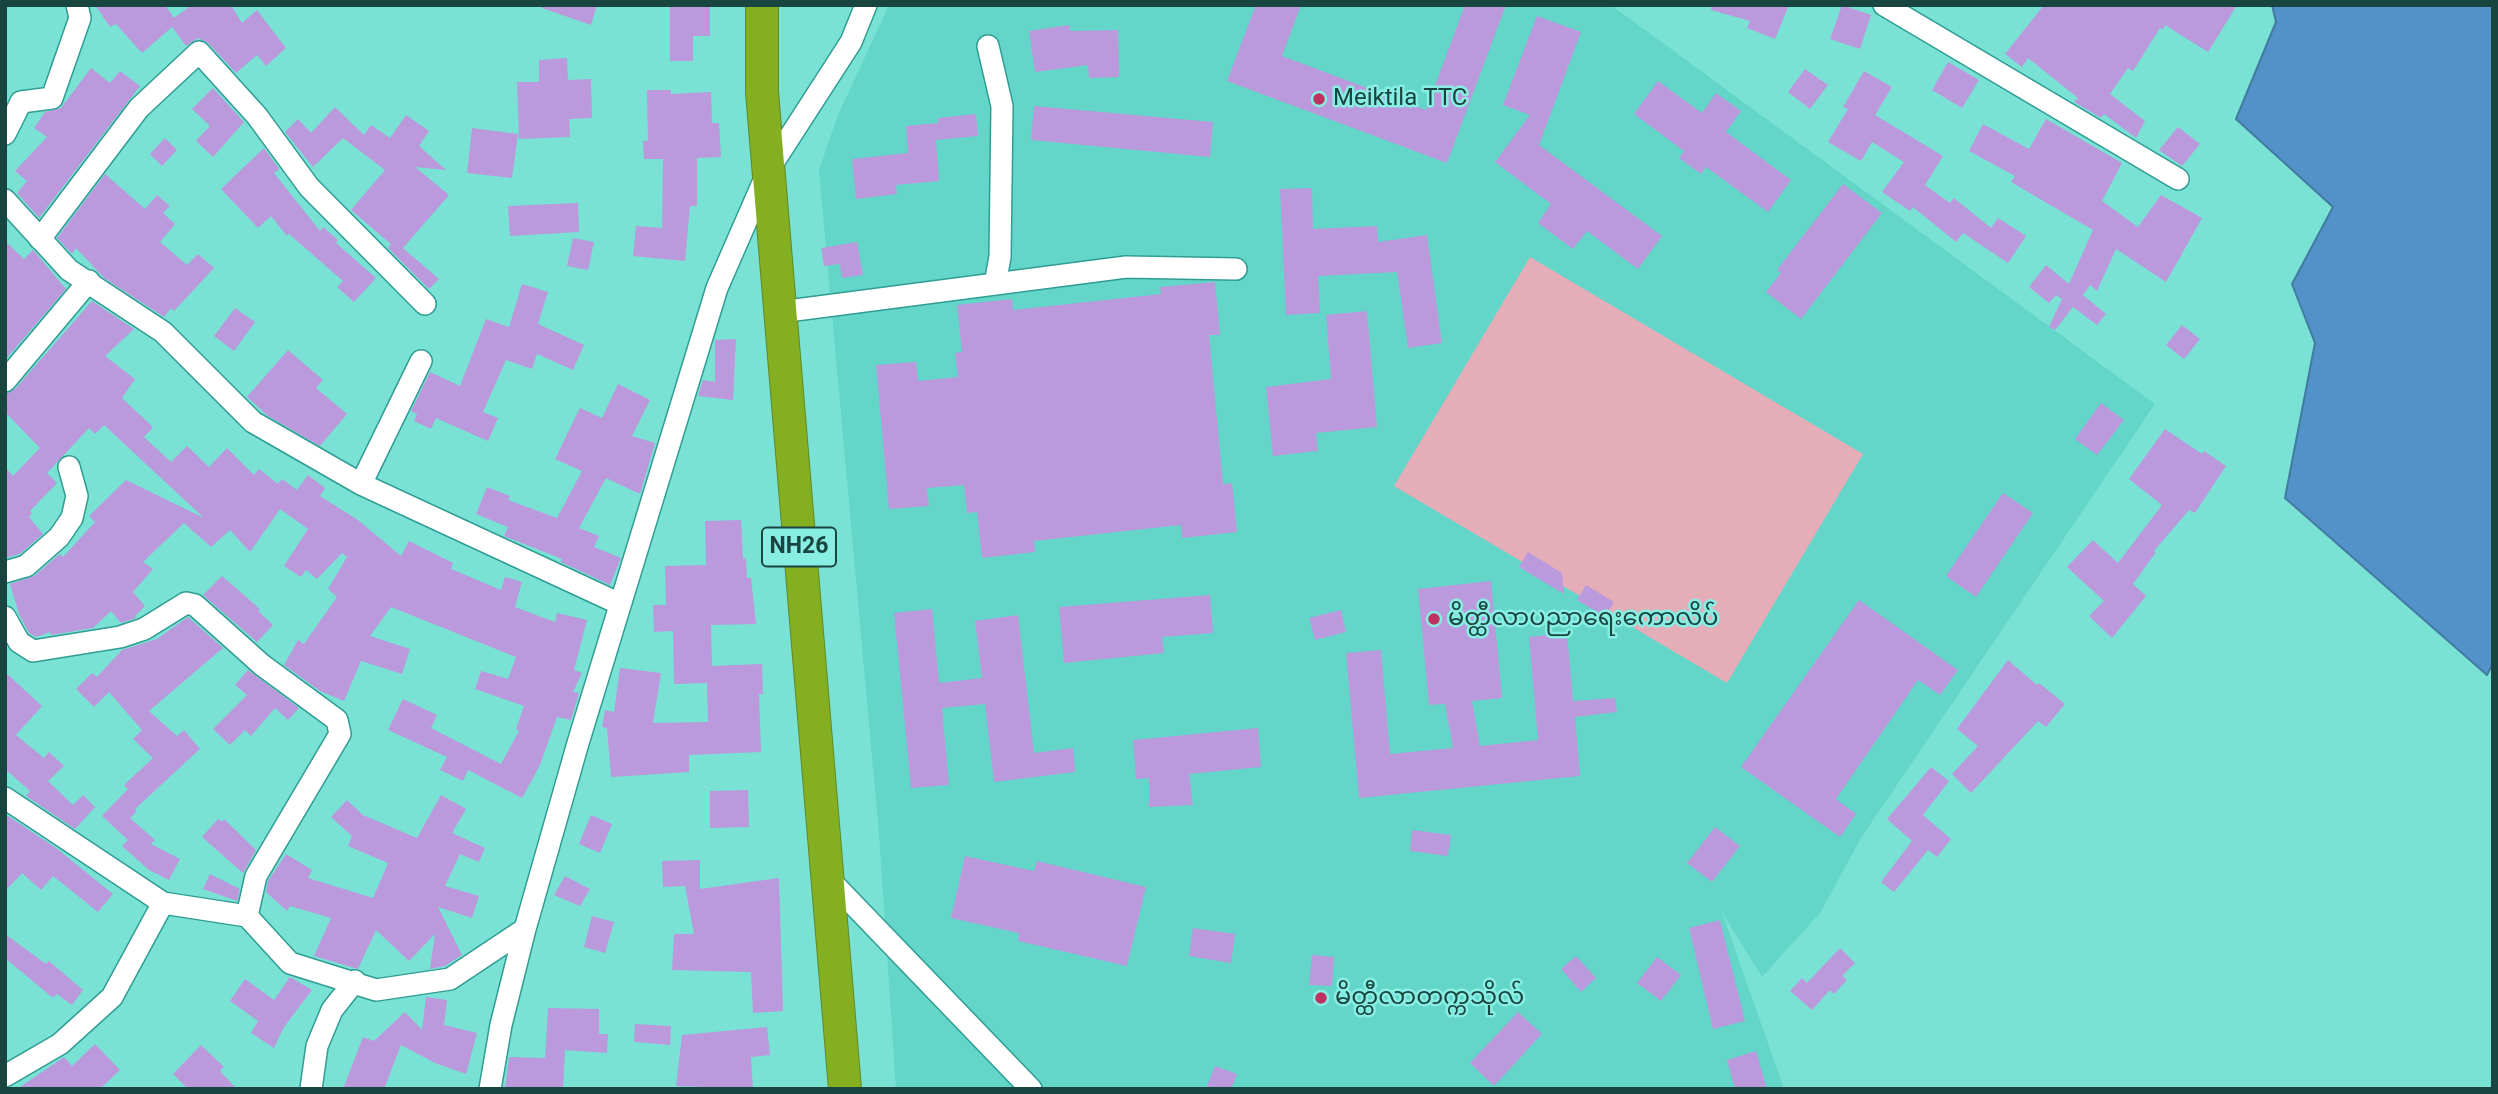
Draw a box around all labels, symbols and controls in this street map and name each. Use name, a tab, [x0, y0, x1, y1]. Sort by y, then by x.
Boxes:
place label: Meiktila TTC	[1333, 85, 1467, 113]
marker: Meiktila TTC	[1311, 91, 1327, 107]
road number: NH26	[762, 527, 836, 566]
place label: မိတ္ထီလာပညာရေးကောလိပ်	[1448, 605, 1719, 633]
marker: မိတ္ထီလာပညာရေးကောလိပ်	[1426, 611, 1442, 627]
place label: မိတ္ထီလာတက္ကသိုလ်	[1335, 984, 1524, 1012]
marker: မိတ္ထီလာတက္ကသိုလ်	[1313, 990, 1329, 1006]

